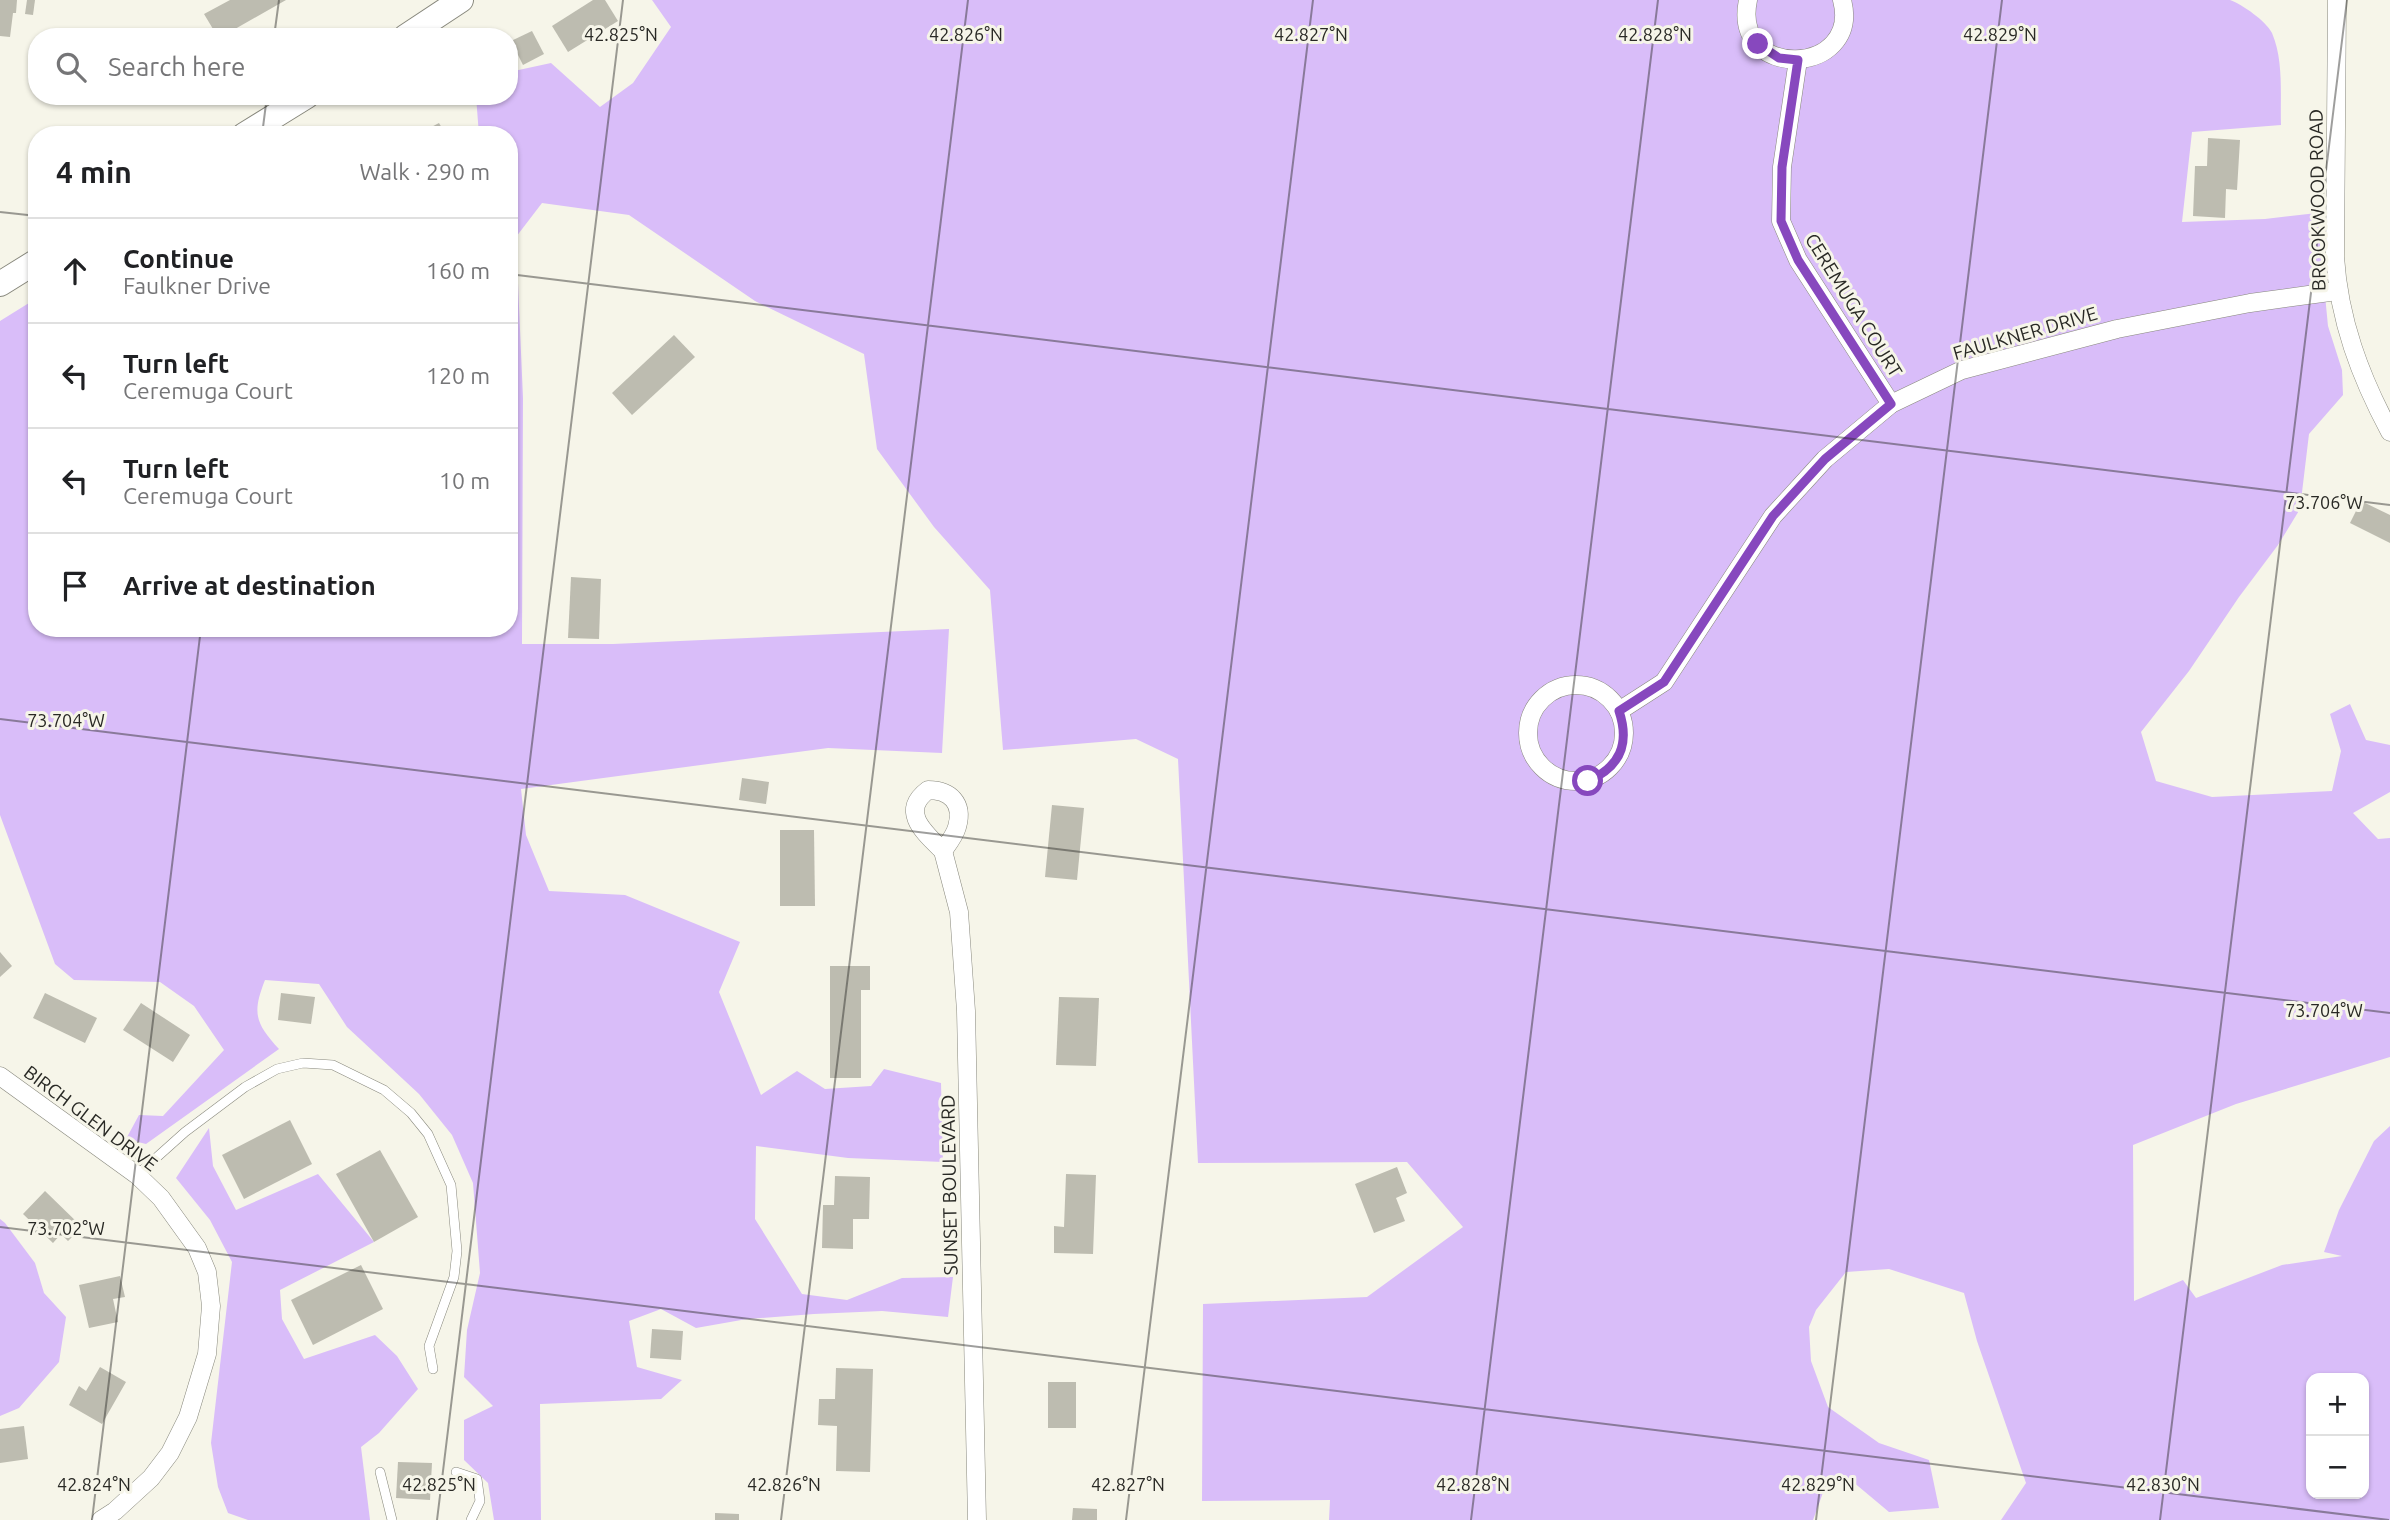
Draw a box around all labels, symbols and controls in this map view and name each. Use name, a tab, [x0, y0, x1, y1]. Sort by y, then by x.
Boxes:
text: 42.825°N	[584, 24, 658, 44]
text: 42.826°N	[929, 24, 1003, 44]
text: 42.827°N	[1274, 24, 1348, 44]
text: 42.828°N	[1618, 24, 1692, 44]
text: 42.829°N	[1963, 24, 2037, 44]
search box	[28, 28, 518, 105]
route end	[1742, 28, 1773, 59]
icon: search	[52, 48, 90, 86]
text: Search here	[108, 52, 245, 81]
street label: BROOKWOOD ROAD	[2304, 109, 2330, 291]
text: 4 min	[56, 155, 132, 189]
text: Walk · 290 m	[359, 159, 490, 184]
street label: CEREMUGA COURT	[1801, 229, 1907, 381]
text: Continue	[123, 244, 234, 273]
icon: ahead	[56, 252, 94, 290]
text: 160 m	[426, 258, 490, 283]
text: Faulkner Drive	[123, 273, 271, 298]
street label: FAULKNER DRIVE	[1950, 302, 2100, 364]
text: Turn left	[123, 349, 229, 378]
icon: left	[56, 357, 94, 395]
text: 120 m	[426, 363, 490, 388]
text: Ceremuga Court	[123, 378, 293, 403]
text: Turn left	[123, 454, 229, 483]
icon: left	[56, 462, 94, 500]
text: 10 m	[439, 468, 490, 493]
text: Ceremuga Court	[123, 483, 293, 508]
text: 73.706°W	[2285, 492, 2363, 512]
icon: arrive	[56, 567, 94, 605]
text: Arrive at destination	[123, 571, 376, 600]
text: 73.704°W	[27, 710, 105, 730]
route start	[1572, 765, 1603, 796]
text: 73.704°W	[2285, 1000, 2363, 1020]
street label: BIRCH GLEN DRIVE	[20, 1061, 162, 1175]
street label: SUNSET BOULEVARD	[936, 1094, 962, 1276]
text: 73.702°W	[27, 1218, 105, 1238]
map controls	[2306, 1373, 2369, 1499]
button: +	[2306, 1373, 2369, 1436]
button: −	[2306, 1436, 2369, 1499]
text: 42.824°N	[57, 1474, 131, 1494]
text: 42.825°N	[402, 1474, 476, 1494]
text: 42.826°N	[747, 1474, 821, 1494]
text: 42.827°N	[1091, 1474, 1165, 1494]
text: 42.828°N	[1436, 1474, 1510, 1494]
text: 42.829°N	[1781, 1474, 1855, 1494]
text: 42.830°N	[2126, 1474, 2200, 1494]

